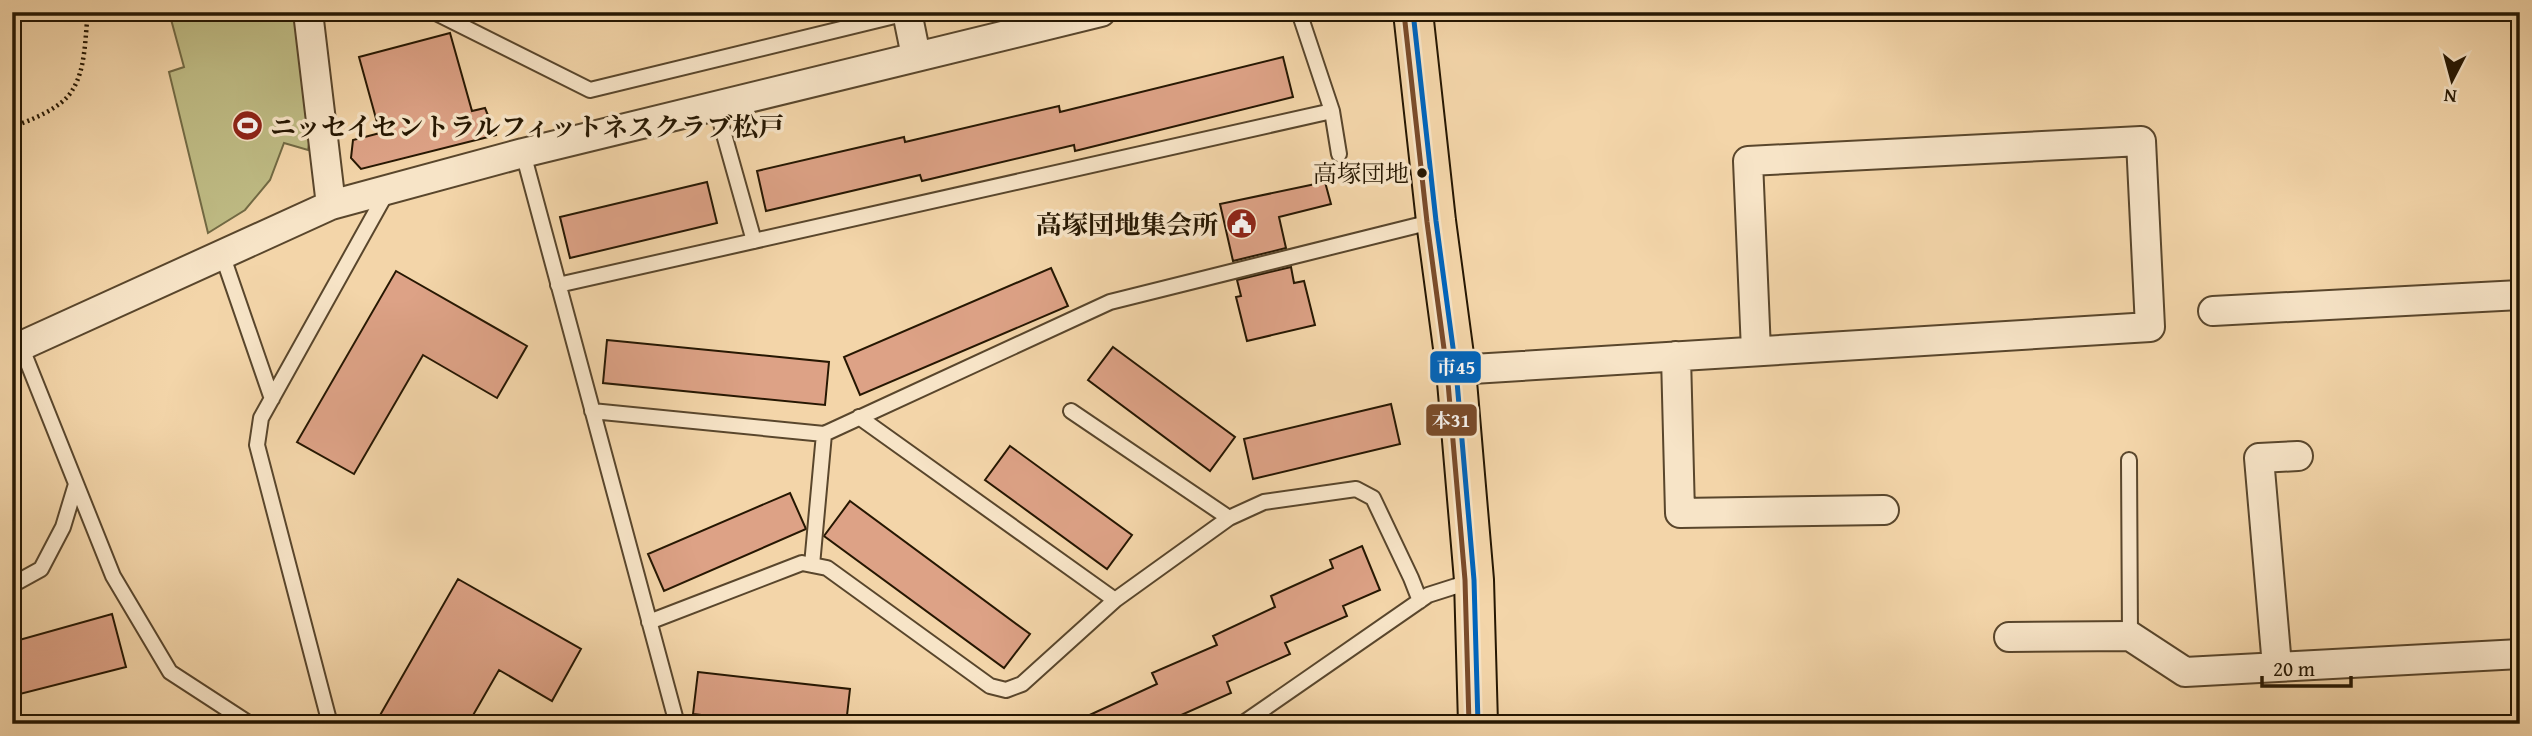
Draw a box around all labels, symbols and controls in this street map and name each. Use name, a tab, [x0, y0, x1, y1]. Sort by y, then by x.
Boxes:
north arrow	[2416, 46, 2486, 116]
text: N	[2442, 82, 2458, 111]
place label: ニッセイセントラルフィットネスクラブ松戸	[270, 107, 784, 146]
sports icon: ニッセイセントラルフィットネスクラブ松戸	[230, 109, 264, 143]
place label: 高塚団地	[1313, 156, 1409, 191]
marker: 高塚団地	[1415, 166, 1429, 180]
place label: 高塚団地集会所	[1036, 205, 1218, 244]
public building icon: 高塚団地集会所	[1224, 207, 1258, 241]
line badge: 市45	[1429, 350, 1482, 384]
text: 市45	[1437, 353, 1475, 381]
line badge: 本31	[1425, 403, 1478, 437]
text: 本31	[1432, 406, 1470, 434]
scale bar	[2262, 645, 2352, 689]
text: 20 m	[2273, 653, 2315, 684]

